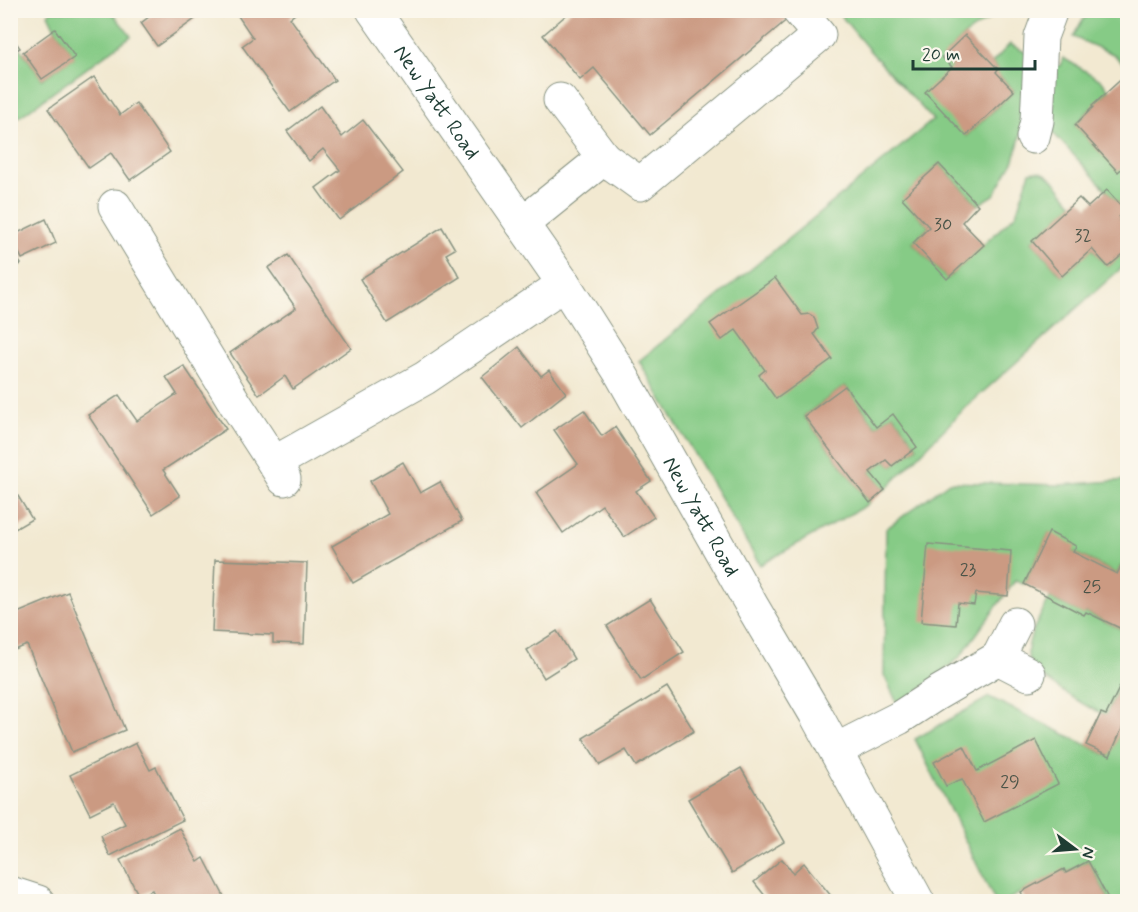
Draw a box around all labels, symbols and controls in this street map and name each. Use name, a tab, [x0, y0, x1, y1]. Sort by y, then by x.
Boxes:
scale bar	[913, 33, 1034, 71]
street label: New Yatt Road	[387, 40, 486, 165]
text: 20 m	[922, 43, 960, 67]
house number: 30	[934, 213, 952, 237]
house number: 32	[1074, 224, 1092, 248]
street label: New Yatt Road	[655, 452, 746, 582]
house number: 23	[960, 558, 977, 582]
house number: 25	[1083, 575, 1101, 599]
house number: 29	[1000, 770, 1020, 794]
north arrow	[1045, 819, 1105, 879]
text: N	[1076, 845, 1100, 861]

